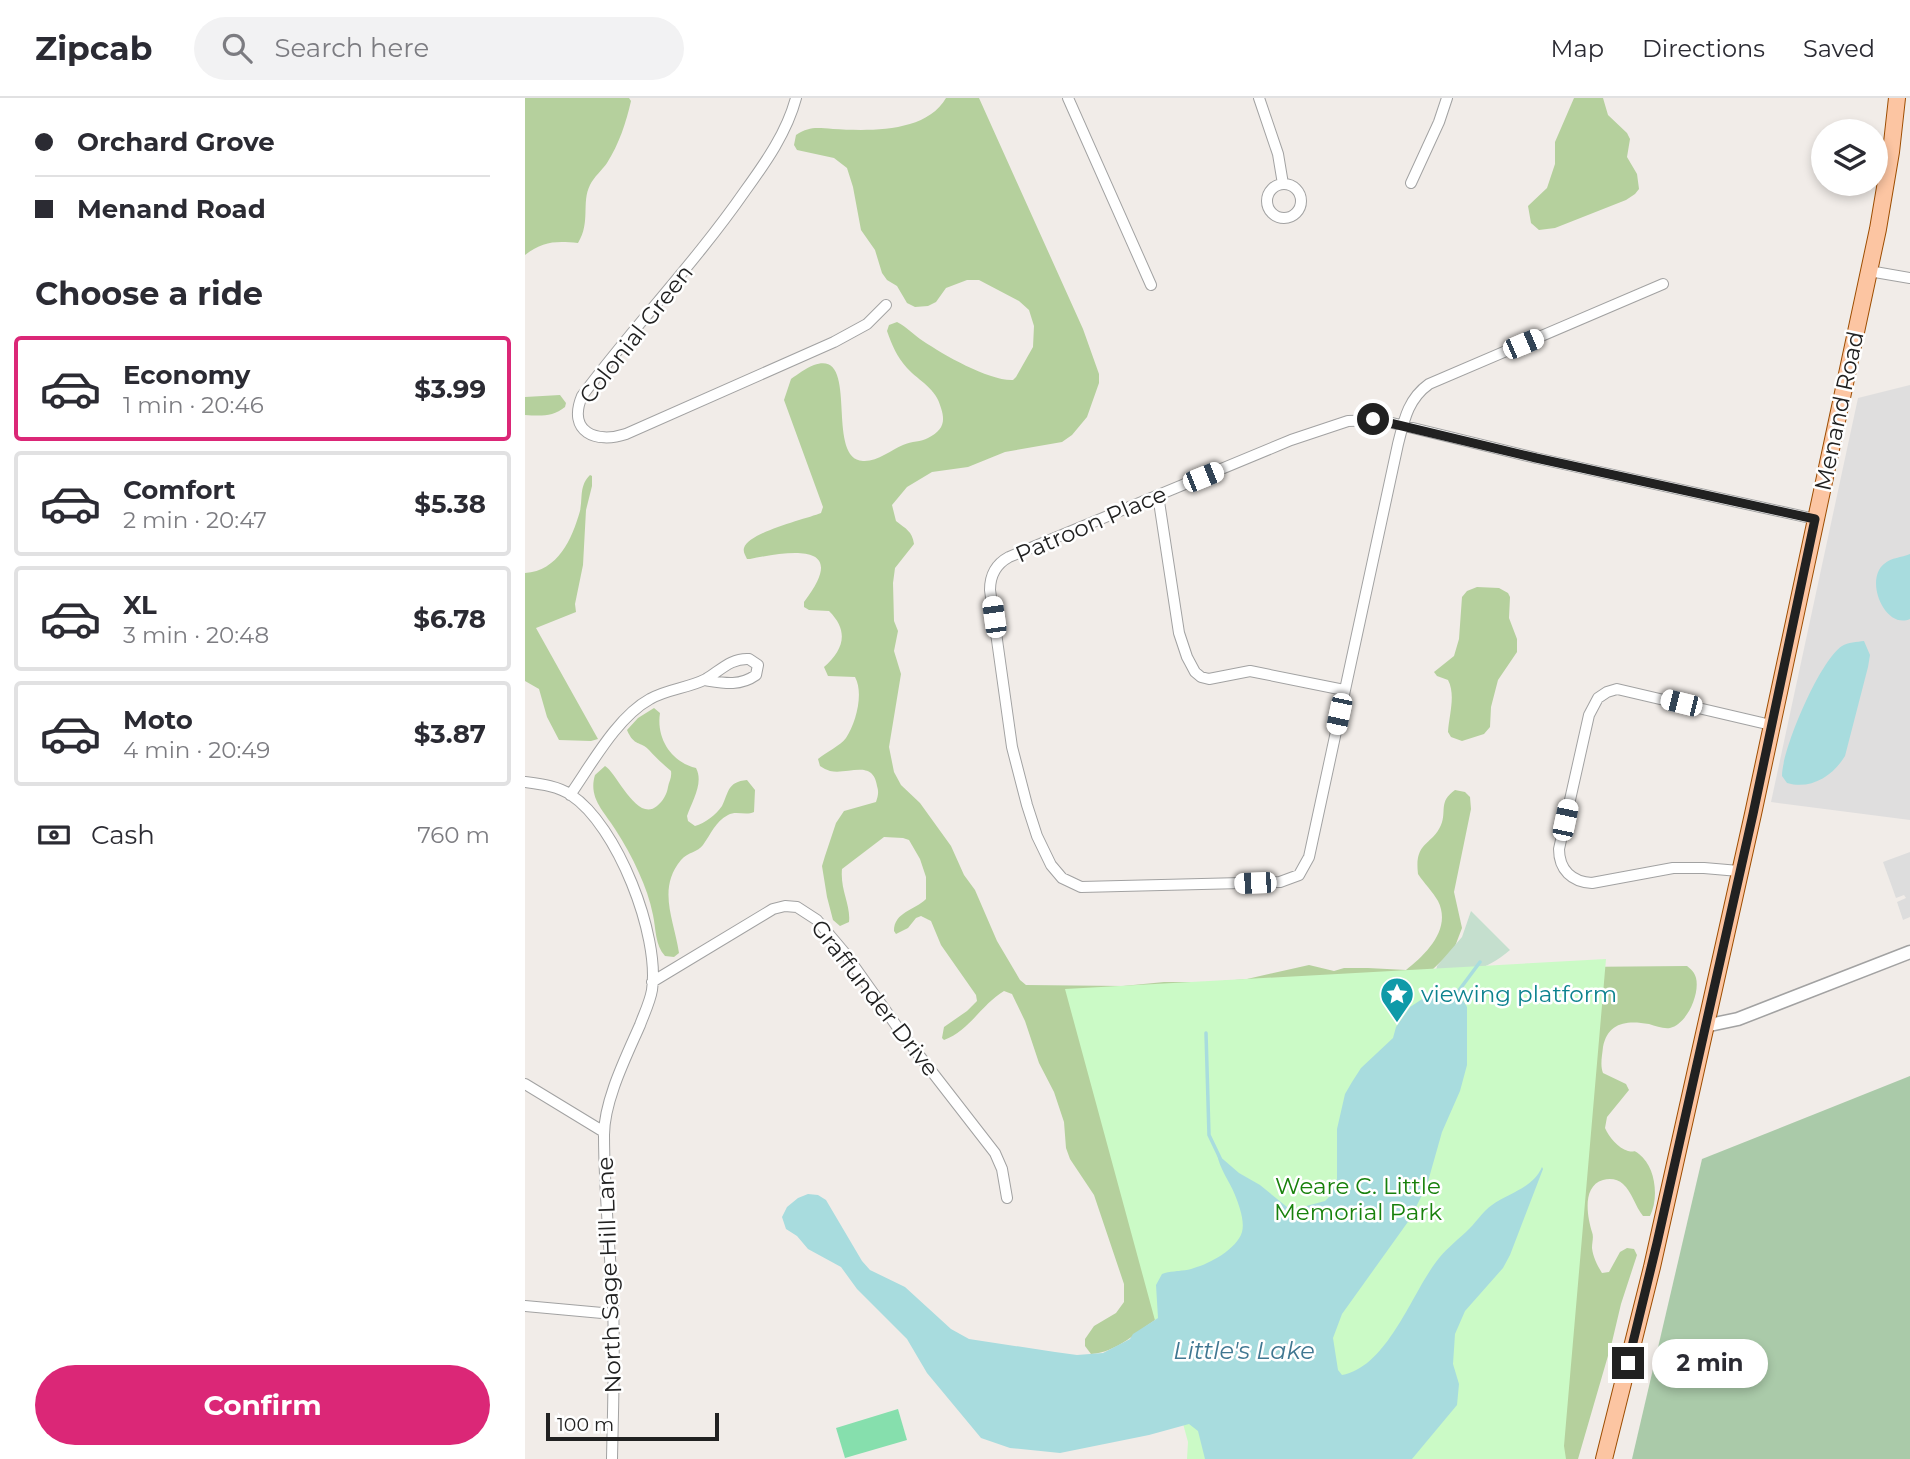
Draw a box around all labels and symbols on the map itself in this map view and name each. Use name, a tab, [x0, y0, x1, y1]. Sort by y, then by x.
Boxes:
street label: Colonial Green	[573, 259, 699, 409]
car	[1500, 326, 1547, 362]
street label: Menand Road	[1808, 329, 1870, 493]
route start	[1357, 403, 1389, 435]
car	[1180, 459, 1227, 495]
street label: Patroon Place	[1011, 480, 1171, 568]
car	[981, 595, 1008, 639]
car	[1659, 688, 1704, 718]
car	[1325, 691, 1354, 737]
car	[1551, 797, 1580, 843]
car	[1234, 872, 1277, 894]
street label: Graffunder Drive	[805, 914, 945, 1082]
place icon: viewing platform	[1378, 975, 1416, 1024]
place label: viewing platform	[1421, 980, 1617, 1008]
street label: North Sage Hill Lane	[591, 1156, 627, 1394]
park label: Weare C. Little Memorial Park	[1274, 1172, 1442, 1226]
water label: Little's Lake	[1173, 1336, 1315, 1365]
callout: 2 min	[1653, 1338, 1768, 1388]
route end	[1612, 1347, 1644, 1379]
scale bar	[546, 1410, 719, 1442]

